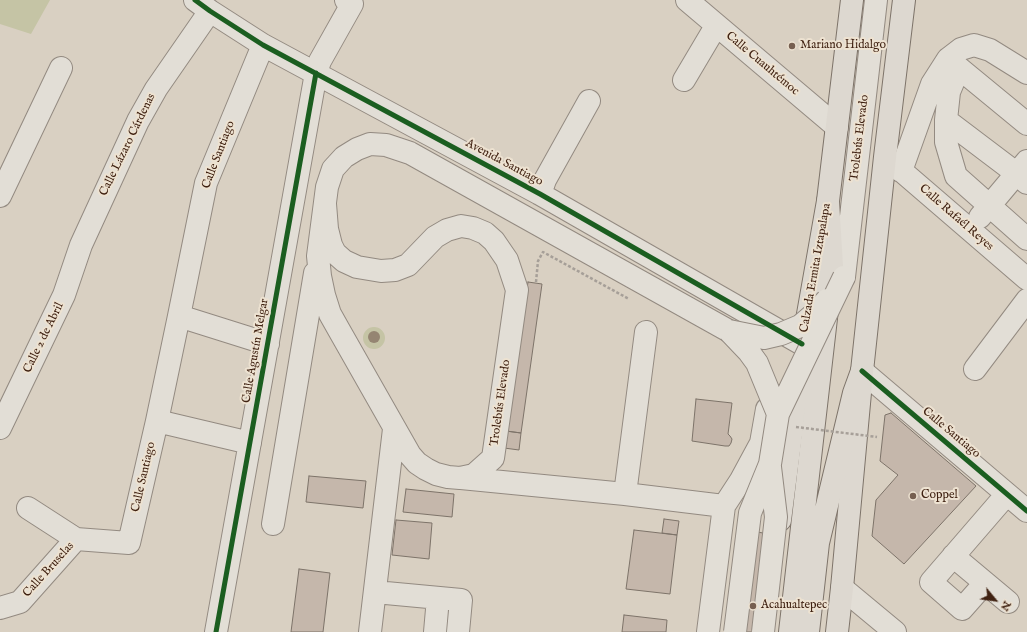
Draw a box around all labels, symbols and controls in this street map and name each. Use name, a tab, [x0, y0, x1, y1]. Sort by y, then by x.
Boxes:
street label: Calle Cuauhtémoc	[722, 29, 802, 99]
place label: Mariano Hidalgo	[800, 39, 886, 53]
marker: Mariano Hidalgo	[787, 41, 797, 51]
street label: Calle Lázaro Cárdenas	[97, 91, 159, 199]
street label: Trolebús Elevado	[848, 94, 872, 182]
street label: Calle Santiago	[199, 119, 239, 191]
street label: Avenida Santiago	[463, 137, 545, 189]
street label: Calle Rafaél Reyes	[916, 182, 996, 254]
street label: Calzada Ermita Iztapalapa	[798, 202, 834, 334]
street label: Calle Agustín Melgar	[240, 298, 272, 404]
street label: Calle 2 de Abril	[21, 300, 67, 376]
street label: Trolebús Elevado	[488, 359, 514, 447]
street label: Calle Santiago	[919, 404, 983, 462]
street label: Calle Santiago	[129, 441, 159, 513]
place label: Coppel	[921, 489, 958, 503]
marker: Coppel	[908, 491, 918, 501]
street label: Calle Bruselas	[20, 539, 78, 601]
north arrow	[975, 580, 1015, 620]
text: N	[997, 598, 1014, 613]
place label: Acahualtepec	[761, 599, 827, 613]
marker: Acahualtepec	[748, 601, 758, 611]

